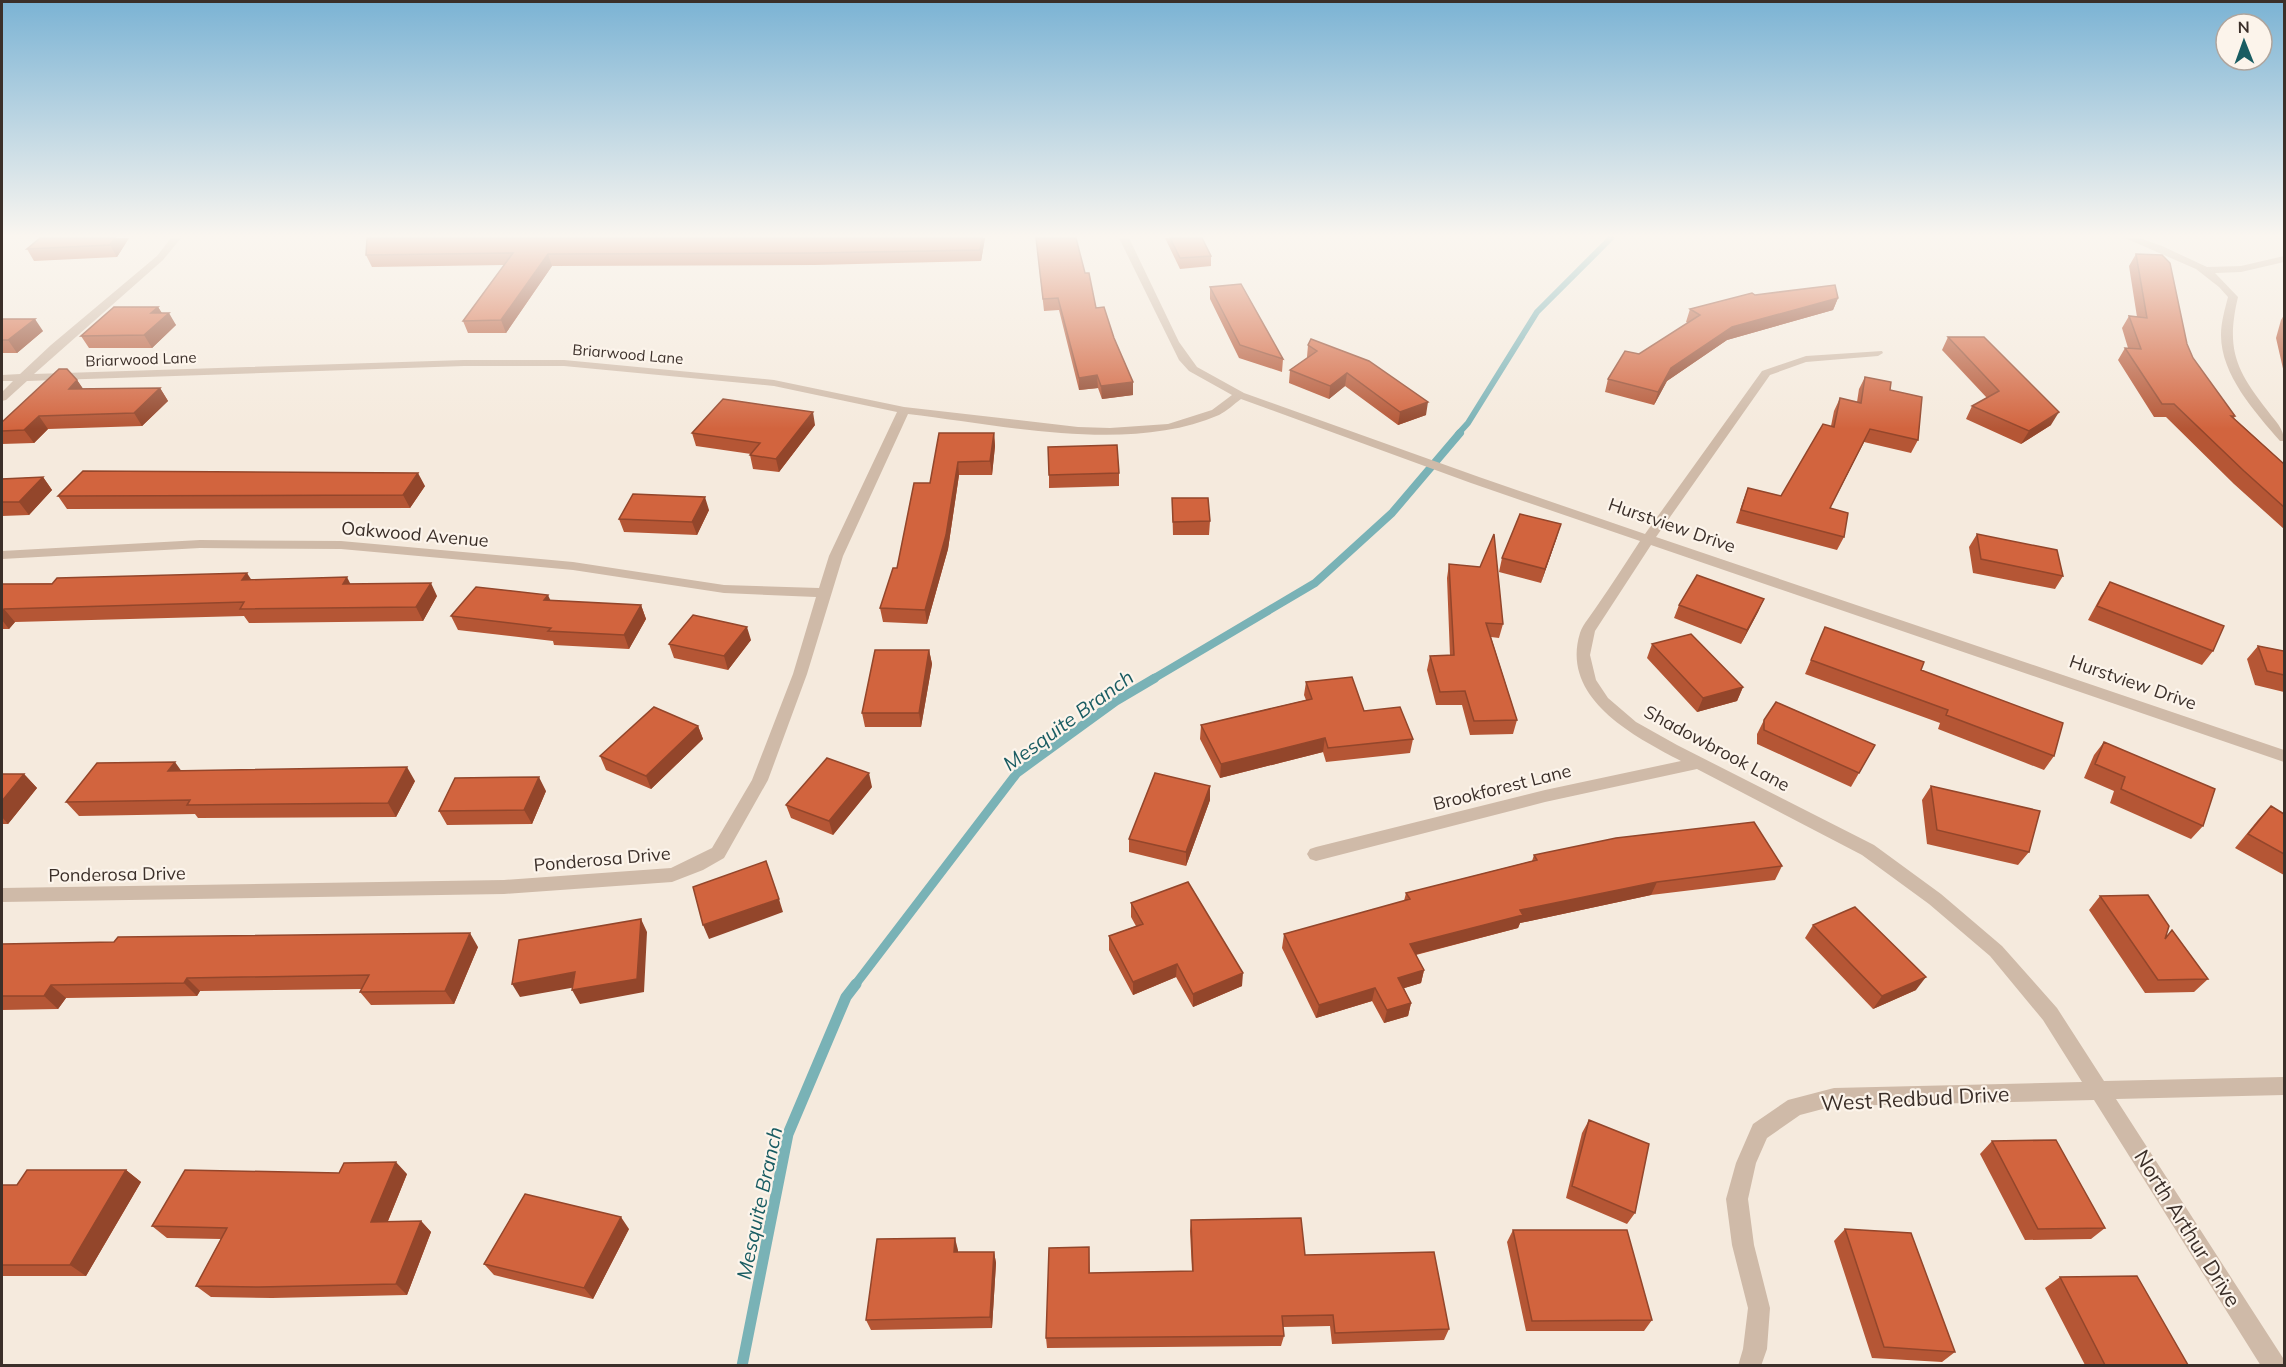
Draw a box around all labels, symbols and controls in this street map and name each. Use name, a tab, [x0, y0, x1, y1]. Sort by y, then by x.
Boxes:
north arrow	[2214, 12, 2274, 72]
text: N	[2238, 17, 2250, 37]
street label: Briarwood Lane	[572, 340, 684, 368]
street label: Briarwood Lane	[85, 348, 197, 370]
street label: Hurstview Drive	[1605, 492, 1739, 558]
street label: Oakwood Avenue	[340, 516, 490, 552]
street label: Hurstview Drive	[2066, 649, 2200, 715]
water label: Mesquite Branch	[998, 664, 1138, 776]
street label: Shadowbrook Lane	[1640, 700, 1794, 796]
street label: Brookforest Lane	[1431, 759, 1573, 815]
street label: Ponderosa Drive	[533, 842, 671, 876]
street label: Ponderosa Drive	[48, 861, 186, 887]
street label: West Redbud Drive	[1820, 1080, 2010, 1116]
water label: Mesquite Branch	[731, 1124, 787, 1282]
street label: North Arthur Drive	[2129, 1145, 2247, 1311]

